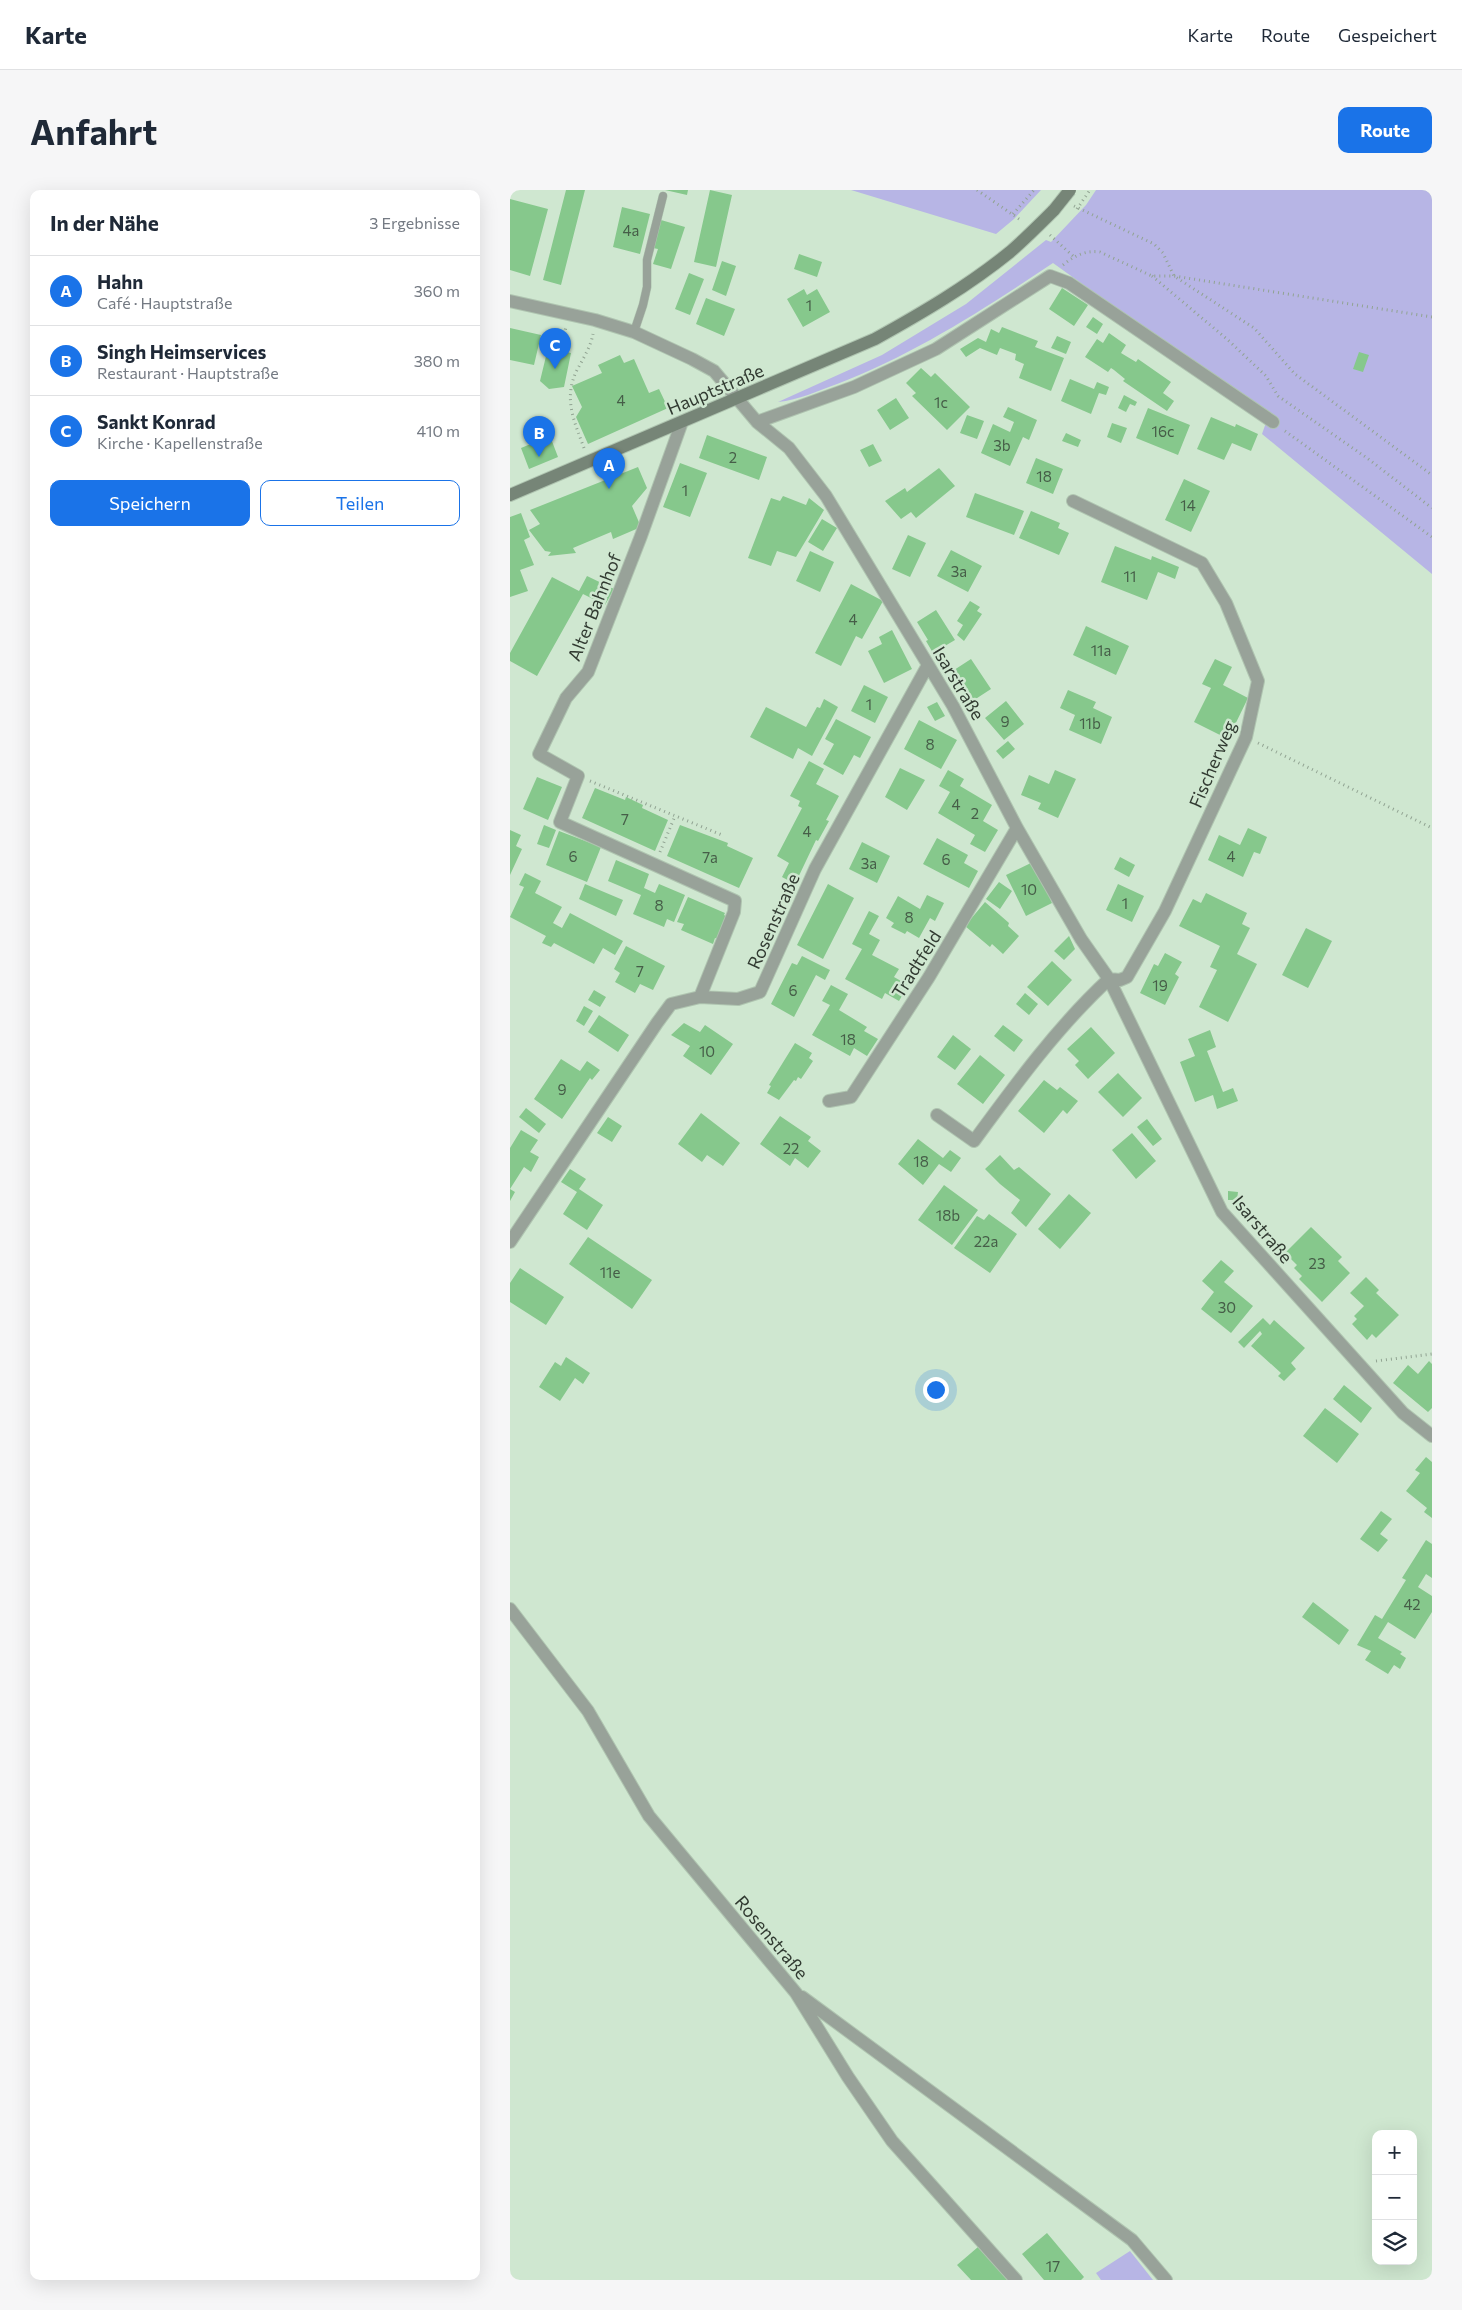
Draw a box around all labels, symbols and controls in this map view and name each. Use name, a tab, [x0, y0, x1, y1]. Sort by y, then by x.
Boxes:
text: Karte	[25, 20, 87, 49]
text: Karte	[1188, 24, 1233, 46]
text: Route	[1261, 24, 1310, 46]
text: Gespeichert	[1338, 24, 1437, 46]
button: Route	[1338, 107, 1432, 153]
text: Anfahrt	[30, 109, 157, 152]
text: In der Nähe	[50, 210, 159, 235]
text: 3 Ergebnisse	[369, 213, 460, 232]
house number: 4a	[623, 221, 639, 239]
text: Hahn	[97, 270, 143, 293]
text: A	[60, 281, 72, 300]
text: 360 m	[414, 281, 460, 300]
text: Café · Hauptstraße	[97, 293, 232, 312]
house number: 1	[806, 296, 812, 314]
pin: C	[539, 328, 571, 369]
text: Singh Heimservices	[97, 340, 266, 363]
text: B	[61, 351, 71, 370]
text: 380 m	[414, 351, 460, 370]
street label: Hauptstraße	[663, 359, 767, 419]
text: Restaurant · Hauptstraße	[97, 363, 279, 382]
house number: 4	[617, 391, 626, 409]
house number: 1c	[934, 393, 948, 411]
text: Sankt Konrad	[97, 410, 216, 433]
pin: B	[523, 416, 555, 457]
text: C	[61, 421, 71, 440]
text: 410 m	[417, 421, 460, 440]
house number: 16c	[1152, 422, 1174, 440]
text: Kirche · Kapellenstraße	[97, 433, 263, 452]
house number: 3b	[993, 436, 1011, 454]
pin: A	[593, 448, 625, 489]
house number: 2	[729, 448, 737, 466]
house number: 18	[1036, 467, 1052, 485]
button: Speichern	[50, 480, 250, 526]
button: Teilen	[260, 480, 460, 526]
house number: 1	[682, 481, 688, 499]
house number: 14	[1180, 496, 1196, 514]
street label: Alter Bahnhof	[562, 549, 626, 664]
house number: 3a	[951, 562, 967, 580]
house number: 11	[1124, 567, 1136, 585]
house number: 4	[849, 610, 858, 628]
house number: 11a	[1091, 641, 1111, 659]
street label: Isarstraße	[928, 642, 990, 724]
house number: 1	[866, 695, 872, 713]
house number: 9	[1000, 712, 1010, 730]
house number: 11b	[1079, 714, 1101, 732]
street label: Fischerweg	[1184, 717, 1240, 811]
house number: 8	[925, 735, 935, 753]
house number: 4	[952, 795, 961, 813]
house number: 2	[971, 804, 979, 822]
house number: 7	[621, 810, 629, 828]
house number: 4	[803, 822, 812, 840]
house number: 6	[568, 847, 578, 865]
house number: 4	[1227, 847, 1236, 865]
house number: 7a	[702, 848, 718, 866]
house number: 6	[941, 850, 951, 868]
house number: 3a	[861, 854, 877, 872]
street label: Rosenstraße	[742, 870, 804, 972]
house number: 10	[1021, 880, 1037, 898]
house number: 1	[1122, 894, 1128, 912]
house number: 8	[654, 896, 664, 914]
house number: 8	[904, 908, 914, 926]
street label: Tradtfeld	[887, 926, 945, 1002]
house number: 7	[636, 962, 644, 980]
house number: 19	[1152, 976, 1168, 994]
house number: 6	[788, 981, 798, 999]
house number: 18	[840, 1030, 856, 1048]
house number: 10	[699, 1042, 715, 1060]
house number: 9	[557, 1080, 567, 1098]
house number: 22	[783, 1139, 799, 1157]
house number: 18	[913, 1152, 929, 1170]
street label: Isarstraße	[1228, 1191, 1298, 1267]
house number: 18b	[936, 1206, 960, 1224]
house number: 22a	[974, 1232, 998, 1250]
house number: 23	[1309, 1254, 1325, 1272]
house number: 11e	[600, 1263, 620, 1281]
house number: 30	[1218, 1298, 1236, 1316]
your location	[923, 1377, 949, 1403]
house number: 42	[1403, 1595, 1421, 1613]
street label: Rosenstraße	[731, 1891, 813, 1983]
map controls	[1372, 2130, 1417, 2265]
button: +	[1372, 2130, 1417, 2175]
button: −	[1372, 2175, 1417, 2220]
button: layers	[1372, 2220, 1417, 2265]
house number: 17	[1046, 2257, 1060, 2275]

